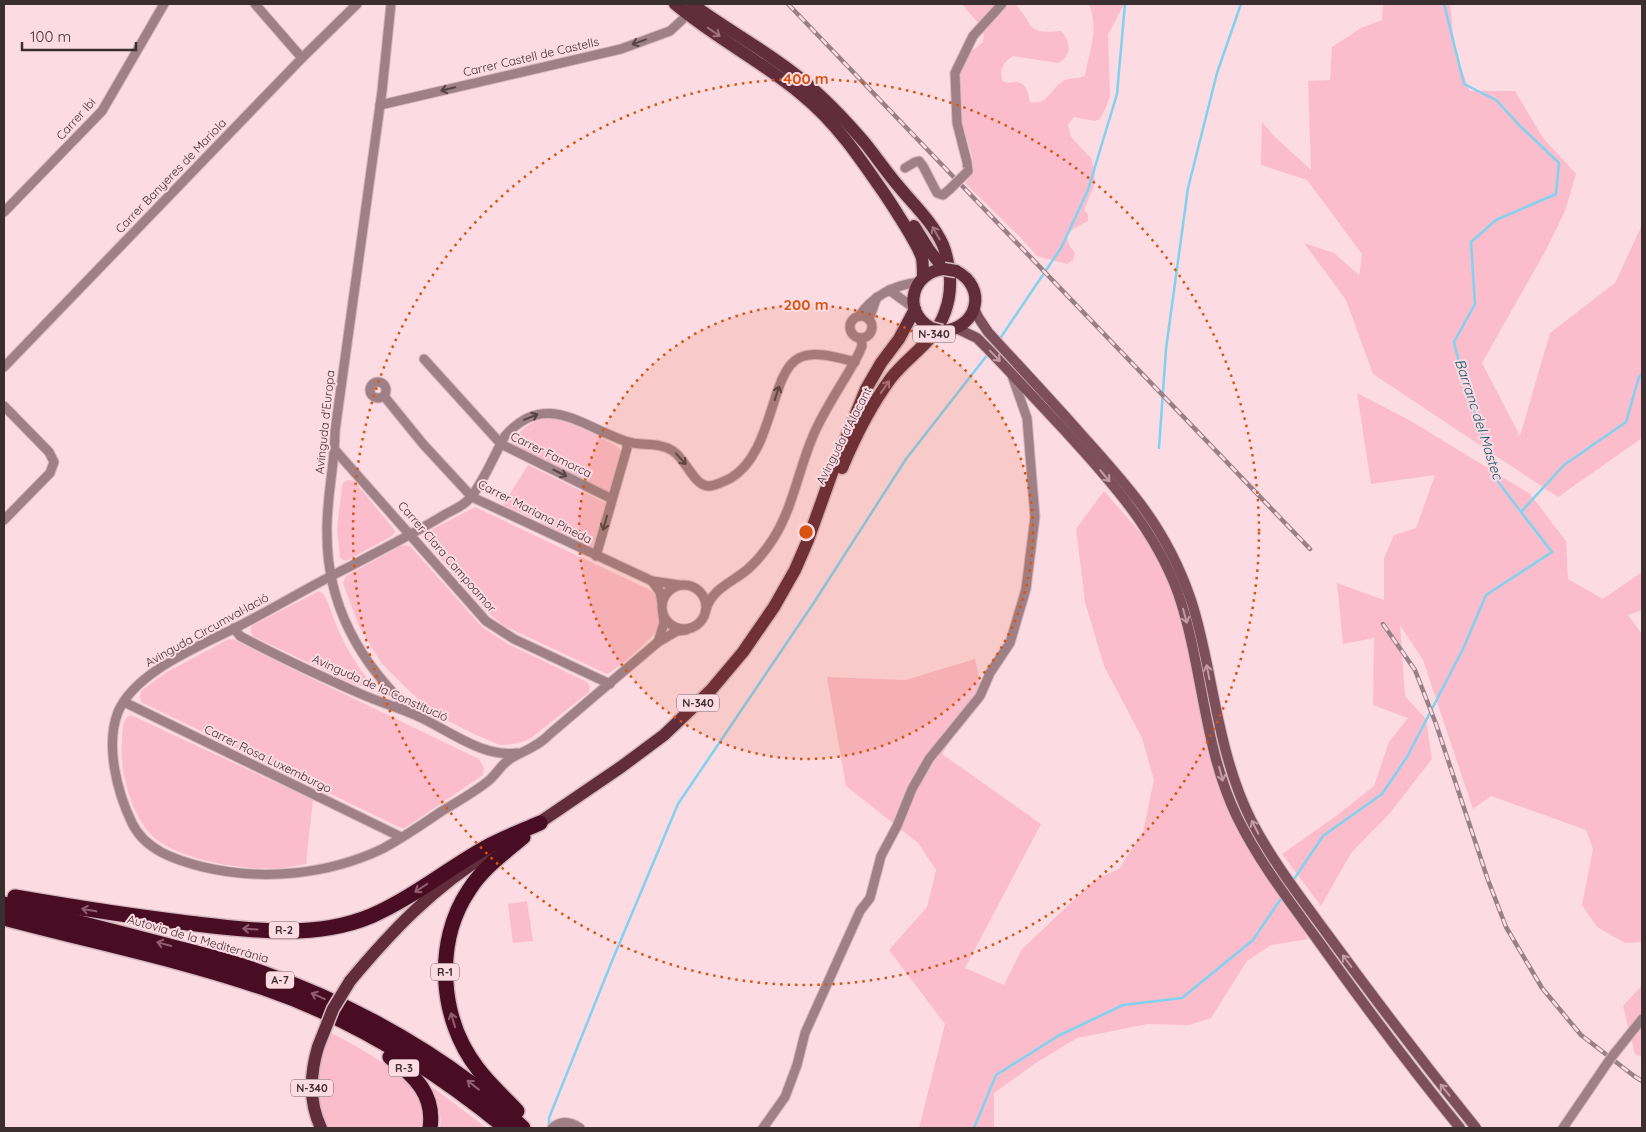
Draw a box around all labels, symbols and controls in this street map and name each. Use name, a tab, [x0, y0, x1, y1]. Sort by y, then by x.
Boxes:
scale bar	[22, 20, 136, 52]
text: 100 m	[30, 27, 71, 46]
one-way arrow	[707, 27, 721, 37]
street label: Carrer Castell de Castells	[461, 33, 601, 79]
one-way arrow	[632, 38, 647, 47]
text: 400 m	[783, 69, 829, 88]
one-way arrow	[440, 85, 456, 94]
street label: Carrer Ibi	[53, 94, 98, 143]
street label: Carrer Banyeres de Mariola	[112, 115, 229, 236]
one-way arrow	[931, 225, 941, 240]
text: 200 m	[784, 295, 829, 314]
road number: N-340	[913, 326, 955, 342]
one-way arrow	[989, 350, 1001, 363]
water label: Barranc del Mastec	[1451, 356, 1508, 483]
street label: Avinguda d'Europa	[312, 369, 337, 475]
one-way arrow	[880, 381, 890, 395]
street label: Avinguda d'Alacant	[813, 385, 875, 487]
one-way arrow	[773, 386, 783, 402]
one-way arrow	[523, 412, 538, 422]
street label: Carrer Famorca	[508, 428, 594, 481]
one-way arrow	[675, 453, 687, 466]
one-way arrow	[552, 469, 567, 479]
one-way arrow	[1100, 469, 1111, 482]
street label: Carrer Mariana Pineda	[476, 476, 595, 547]
street label: Carrer Clara Campoamor	[395, 498, 500, 616]
one-way arrow	[600, 514, 610, 530]
centre of rings	[797, 523, 815, 541]
street label: Avinguda Circumval·lació	[142, 589, 271, 670]
one-way arrow	[1180, 607, 1190, 623]
street label: Avinguda de la Constitució	[310, 651, 450, 724]
one-way arrow	[1203, 665, 1212, 681]
road number: N-340	[677, 694, 719, 711]
street label: Carrer Rosa Luxemburgo	[202, 721, 334, 796]
one-way arrow	[1217, 766, 1226, 782]
one-way arrow	[1250, 820, 1259, 835]
one-way arrow	[415, 884, 429, 894]
one-way arrow	[81, 904, 97, 914]
street label: Autovia de la Mediterrània	[126, 911, 270, 966]
road number: R-2	[269, 922, 299, 938]
one-way arrow	[242, 924, 258, 933]
one-way arrow	[156, 939, 172, 949]
one-way arrow	[1342, 954, 1352, 968]
road number: R-1	[431, 964, 459, 980]
road number: A-7	[266, 972, 294, 988]
one-way arrow	[311, 990, 326, 1000]
one-way arrow	[448, 1012, 458, 1028]
road number: R-3	[389, 1060, 419, 1076]
road number: N-340	[291, 1080, 333, 1096]
one-way arrow	[467, 1080, 480, 1091]
one-way arrow	[1440, 1084, 1451, 1097]

